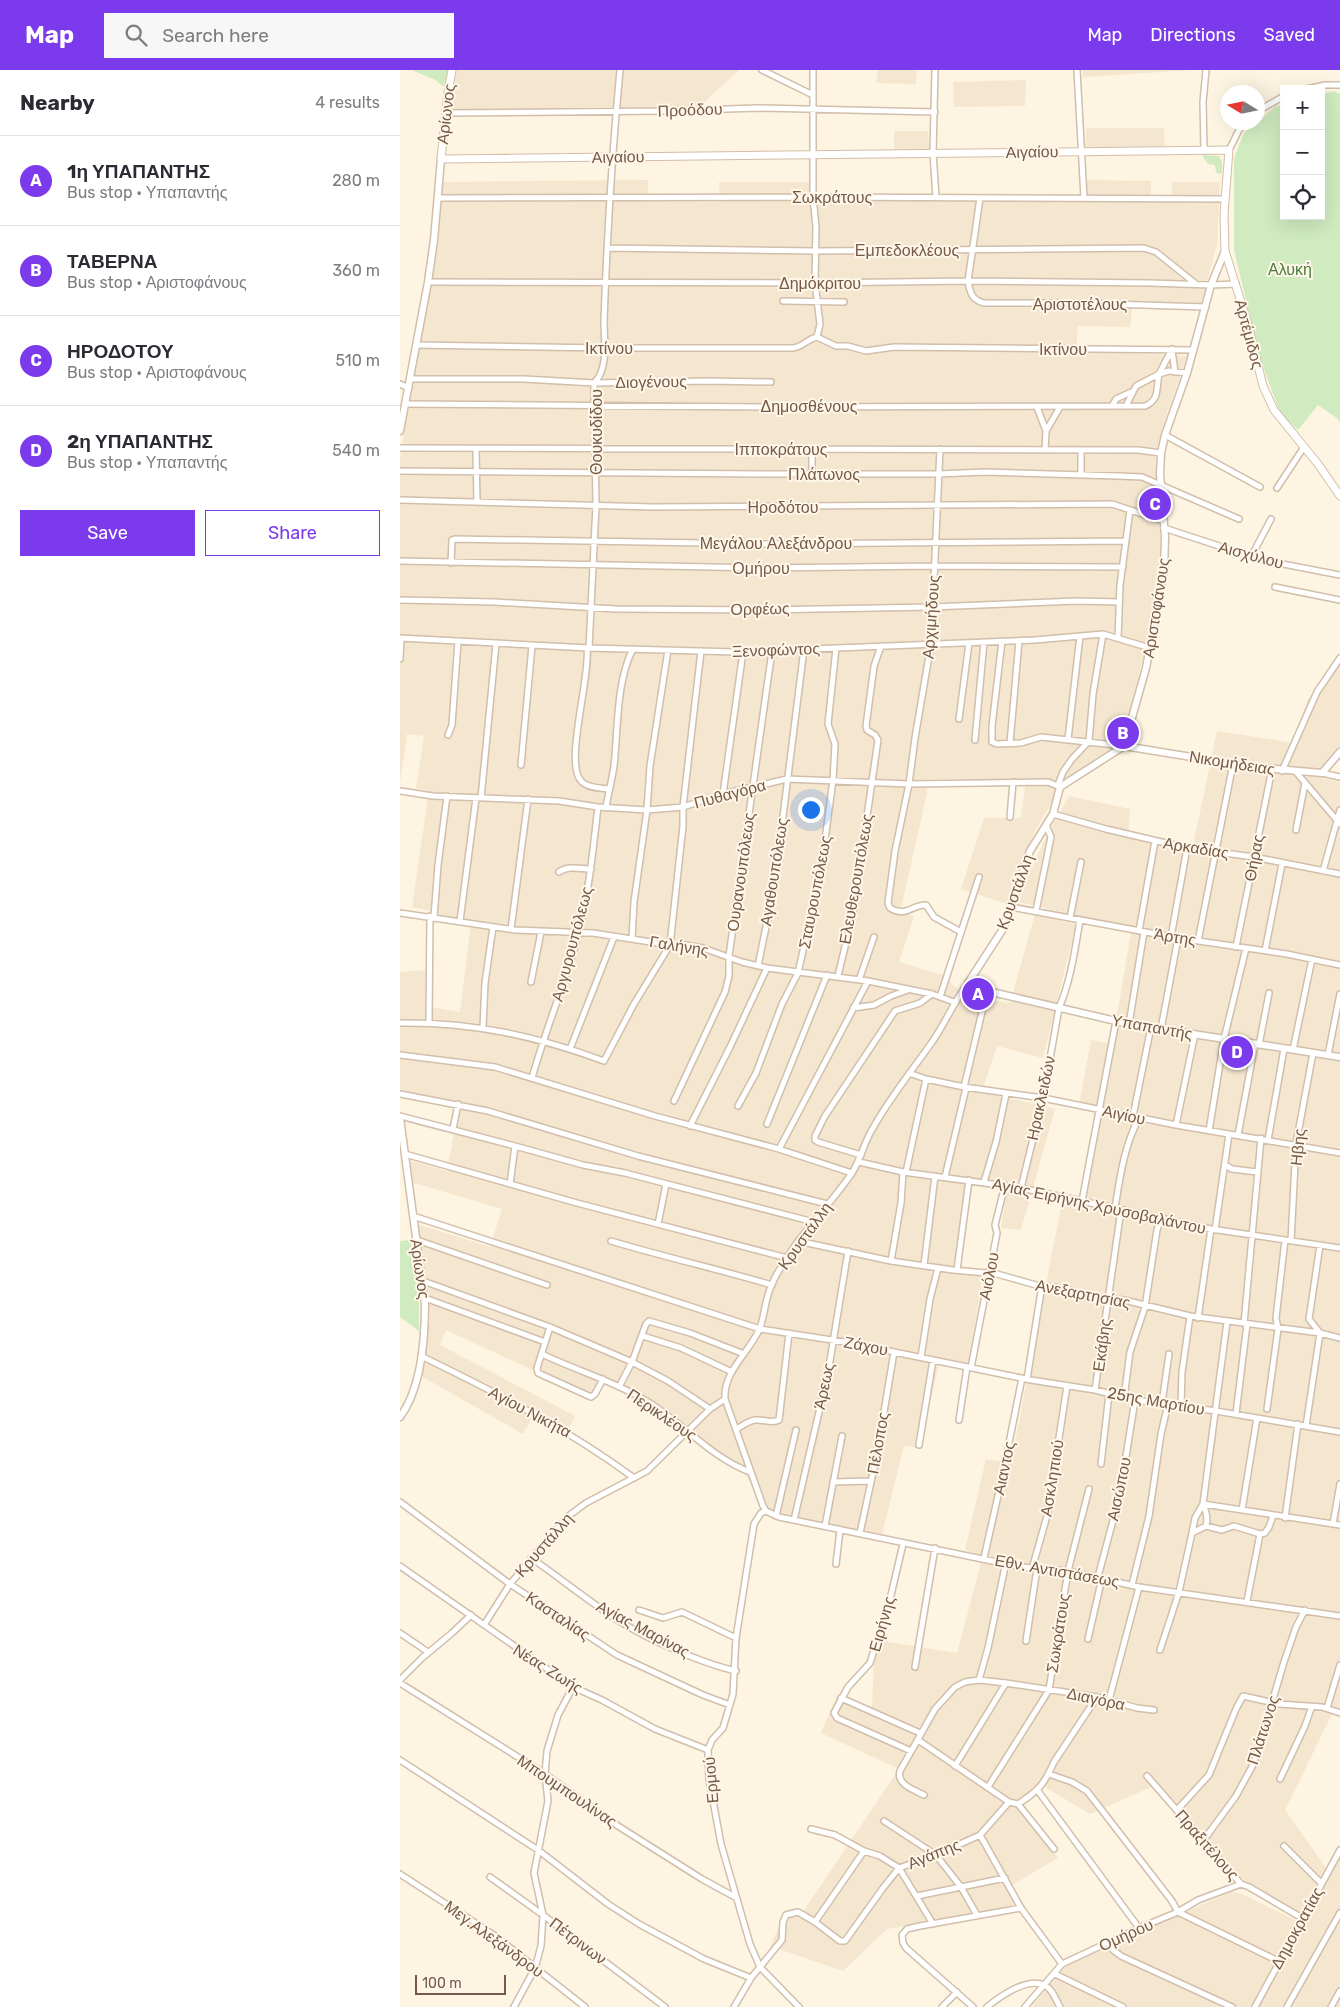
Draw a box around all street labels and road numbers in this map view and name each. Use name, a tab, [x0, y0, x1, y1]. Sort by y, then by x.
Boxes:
street label: Αρίωνος	[433, 83, 459, 145]
street label: Προόδου	[657, 99, 723, 121]
street label: Αιγαίου	[1005, 142, 1059, 162]
street label: Αιγαίου	[591, 147, 645, 167]
street label: Σωκράτους	[792, 188, 872, 207]
street label: Εμπεδοκλέους	[855, 241, 959, 260]
street label: Δημόκριτου	[779, 274, 861, 293]
street label: Αριστοτέλους	[1033, 295, 1128, 314]
street label: Αρτέμιδος	[1231, 297, 1267, 371]
street label: Ικτίνου	[585, 339, 633, 358]
street label: Ικτίνου	[1039, 340, 1087, 359]
street label: Διογένους	[615, 372, 687, 392]
street label: Θουκυδίδου	[587, 389, 606, 475]
street label: Δημοσθένους	[761, 397, 858, 416]
street label: Ιπποκράτους	[735, 440, 828, 459]
street label: Πλάτωνος	[788, 465, 860, 484]
street label: Ηροδότου	[748, 498, 818, 517]
street label: Μεγάλου Αλεξάνδρου	[700, 534, 852, 553]
street label: Αισχύλου	[1216, 537, 1286, 573]
street label: Αριστοφάνους	[1139, 556, 1173, 659]
street label: Ομήρου	[732, 559, 790, 578]
street label: Αρχιμήδους	[919, 574, 943, 660]
street label: Ορφέως	[730, 599, 790, 619]
street label: Ξενοφώντος	[732, 639, 821, 661]
street label: Νικομήδειας	[1188, 747, 1276, 779]
street label: Πυθαγόρα	[692, 775, 768, 813]
street label: Ουρανουπόλεως	[723, 811, 759, 933]
street label: Ελευθερουπόλεως	[835, 812, 877, 946]
street label: Αγαθουπόλεως	[756, 816, 792, 927]
street label: Σταυρουπόλεως	[795, 833, 835, 950]
street label: Αρκαδίας	[1162, 833, 1230, 863]
street label: Θήρας	[1240, 833, 1268, 883]
street label: Κρυστάλλη	[993, 852, 1037, 932]
street label: Αργυρουπόλεως	[548, 884, 597, 1004]
street label: Άρτης	[1153, 924, 1198, 950]
street label: Γαλήνης	[648, 932, 710, 960]
street label: Υπαπαντής	[1110, 1011, 1194, 1044]
street label: Ηρακλειδών	[1023, 1054, 1059, 1142]
street label: Αιγίου	[1101, 1101, 1147, 1129]
street label: Ηβης	[1287, 1127, 1309, 1167]
street label: Αγίας Ειρήνης Χρυσοβαλάντου	[990, 1174, 1208, 1238]
street label: Κρυστάλλη	[774, 1199, 836, 1273]
street label: Αρίωνος	[406, 1238, 434, 1301]
street label: Αιόλου	[975, 1251, 1003, 1301]
street label: Ανεξαρτησίας	[1034, 1276, 1132, 1313]
street label: Εκάβης	[1089, 1317, 1115, 1373]
street label: Ζάχου	[842, 1332, 890, 1360]
street label: Άρεως	[810, 1361, 838, 1411]
street label: Αγίου Νικήτα	[485, 1382, 575, 1442]
street label: 25ης Μαρτίου	[1106, 1383, 1206, 1419]
street label: Περικλέους	[624, 1385, 701, 1445]
street label: Πέλοπος	[863, 1410, 893, 1475]
street label: Ασκληπιού	[1037, 1438, 1067, 1518]
street label: Αιαντος	[989, 1439, 1019, 1496]
street label: Αισώπου	[1103, 1455, 1135, 1523]
street label: Κρυστάλλη	[511, 1509, 577, 1581]
street label: Εθν. Αντιστάσεως	[993, 1551, 1121, 1591]
street label: Κασταλίας	[522, 1588, 594, 1645]
street label: Σωκράτους	[1042, 1592, 1074, 1674]
street label: Ειρήνης	[865, 1594, 899, 1654]
street label: Αγίας Μαρίνας	[593, 1596, 693, 1662]
street label: Νέας Ζωής	[510, 1640, 587, 1698]
street label: Διαγόρα	[1065, 1684, 1127, 1714]
street label: Πλάτωνος	[1243, 1693, 1283, 1767]
street label: Μπουμπουλίνας	[514, 1751, 621, 1831]
street label: Ερμού	[700, 1756, 722, 1804]
street label: Πραξιτέλους	[1171, 1806, 1243, 1884]
street label: Αγάπης	[905, 1835, 963, 1873]
street label: Δημοκρατίας	[1267, 1883, 1327, 1972]
street label: Μεγ.Αλεξάνδρου	[441, 1897, 547, 1981]
street label: Πέτρινων	[546, 1914, 610, 1968]
street label: Ομήρου	[1096, 1915, 1156, 1955]

